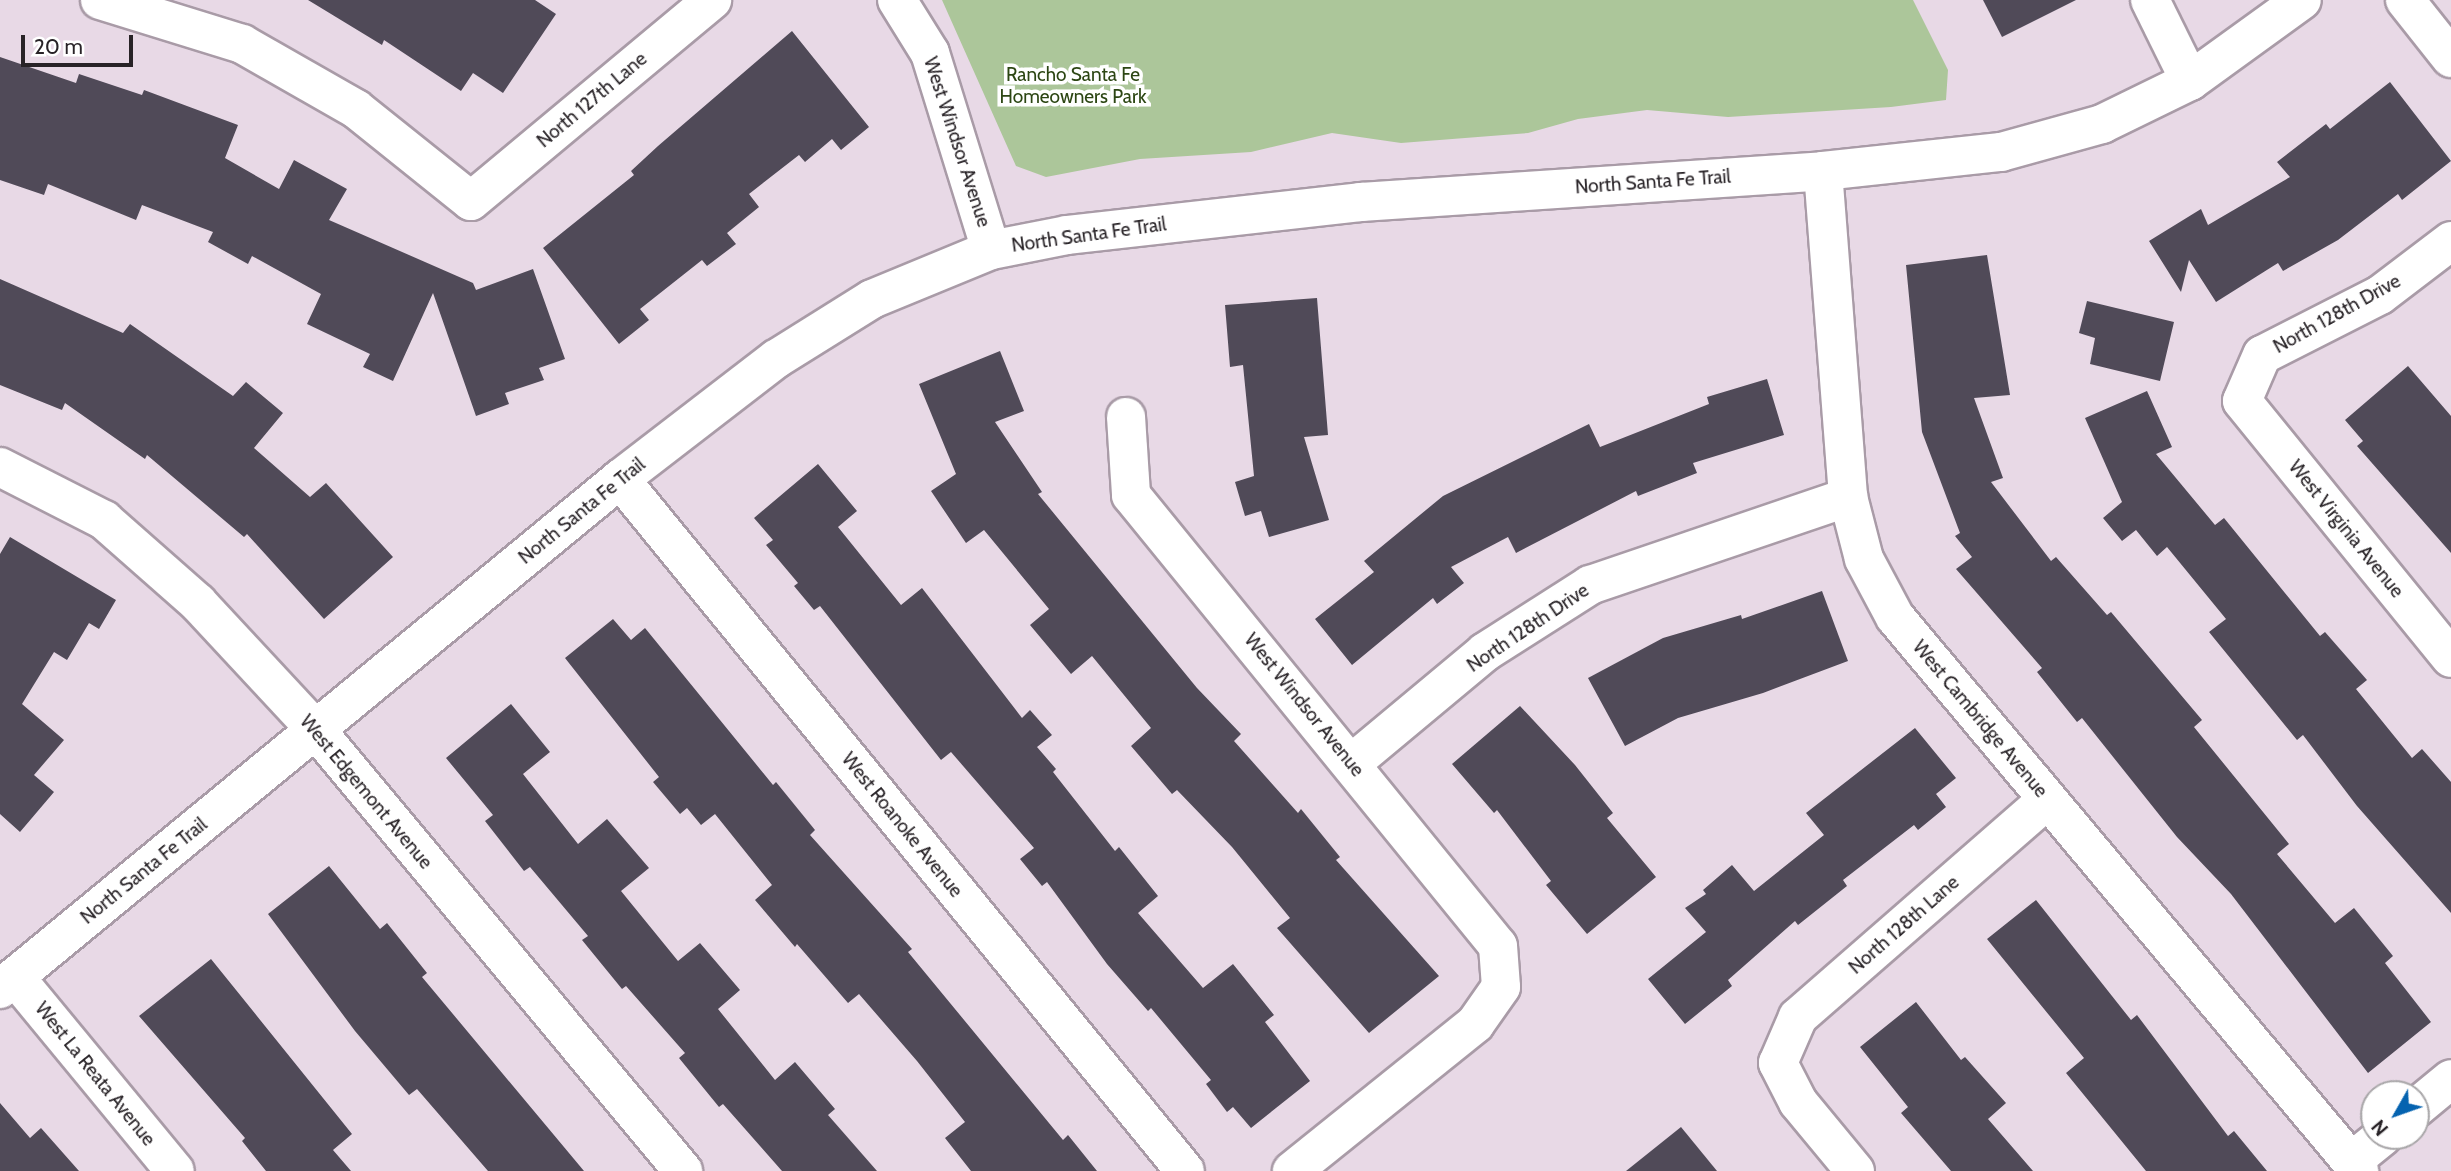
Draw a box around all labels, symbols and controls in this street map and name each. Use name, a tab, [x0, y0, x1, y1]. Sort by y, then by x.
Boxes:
scale bar	[24, 21, 136, 65]
text: 20 m	[34, 34, 83, 59]
street label: North 127th Lane	[533, 47, 651, 153]
street label: West Windsor Avenue	[919, 54, 995, 230]
park label: Rancho Santa Fe Homeowners Park	[1000, 64, 1146, 108]
street label: North Santa Fe Trail	[1574, 165, 1732, 199]
street label: North Santa Fe Trail	[1010, 213, 1168, 257]
street label: North 128th Drive	[2269, 270, 2405, 358]
street label: North Santa Fe Trail	[514, 453, 650, 569]
street label: West Virginia Avenue	[2284, 456, 2408, 602]
street label: North 128th Drive	[1463, 579, 1593, 677]
street label: West Windsor Avenue	[1239, 629, 1369, 781]
street label: West Cambridge Avenue	[1908, 636, 2052, 802]
street label: West Edgemont Avenue	[295, 710, 437, 874]
street label: West Roanoke Avenue	[837, 748, 967, 902]
street label: North Santa Fe Trail	[76, 813, 212, 929]
street label: North 128th Lane	[1844, 871, 1964, 979]
street label: West La Reata Avenue	[30, 998, 160, 1150]
north arrow	[2360, 1080, 2430, 1150]
text: N	[2367, 1115, 2393, 1140]

